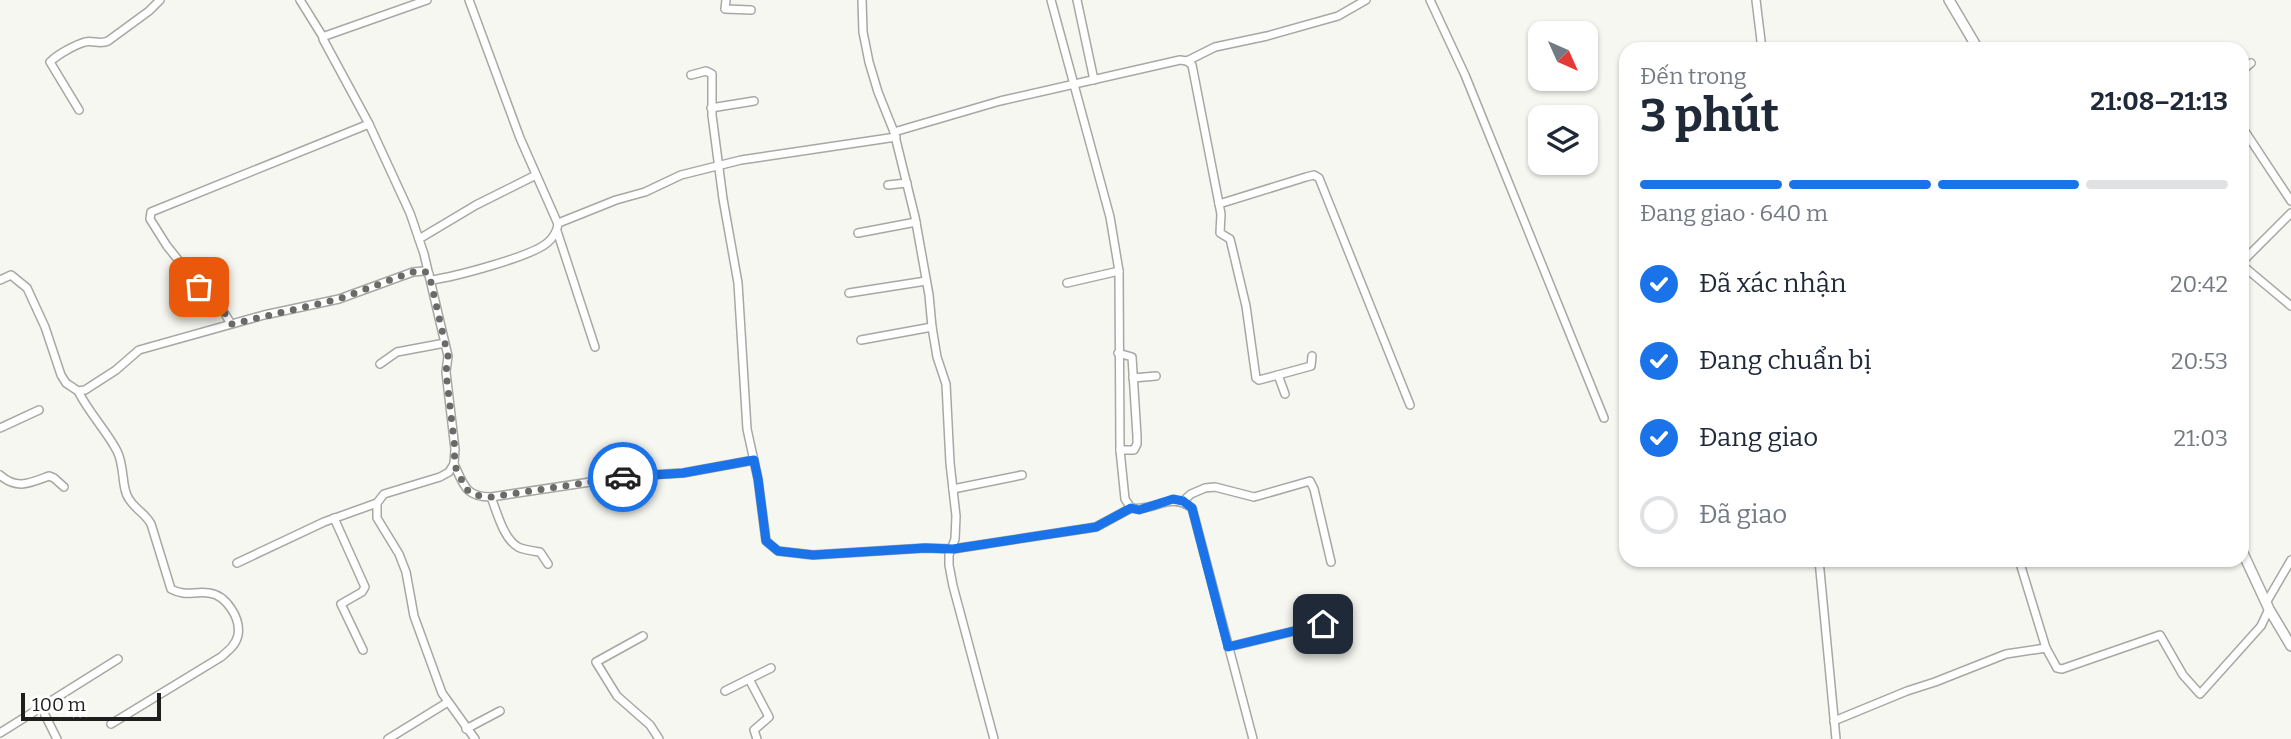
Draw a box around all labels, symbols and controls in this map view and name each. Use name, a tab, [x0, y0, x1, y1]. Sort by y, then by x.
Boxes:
north arrow	[1528, 21, 1598, 91]
map controls	[1528, 21, 1598, 175]
text: Đến trong	[1640, 62, 1747, 90]
text: 21:08–21:13	[2090, 86, 2228, 117]
text: 3 phút	[1640, 88, 1779, 143]
button: layers	[1528, 105, 1598, 175]
text: Đang giao · 640 m	[1640, 199, 1828, 227]
pin	[169, 257, 229, 317]
icon: check	[1640, 265, 1678, 303]
icon: bag	[180, 268, 218, 306]
text: Đã xác nhận	[1699, 268, 1846, 299]
text: 20:42	[2170, 270, 2228, 298]
icon: check	[1640, 342, 1678, 380]
text: Đang chuẩn bị	[1699, 345, 1871, 376]
text: 20:53	[2171, 347, 2228, 375]
icon: check	[1640, 419, 1678, 457]
text: Đang giao	[1699, 422, 1818, 453]
text: 21:03	[2173, 424, 2228, 452]
courier	[588, 442, 658, 512]
icon: car	[604, 458, 642, 496]
text: Đã giao	[1699, 499, 1787, 530]
pin	[1293, 594, 1353, 654]
icon: home	[1304, 605, 1342, 643]
scale bar	[21, 690, 161, 722]
text: 100 m	[32, 693, 86, 716]

